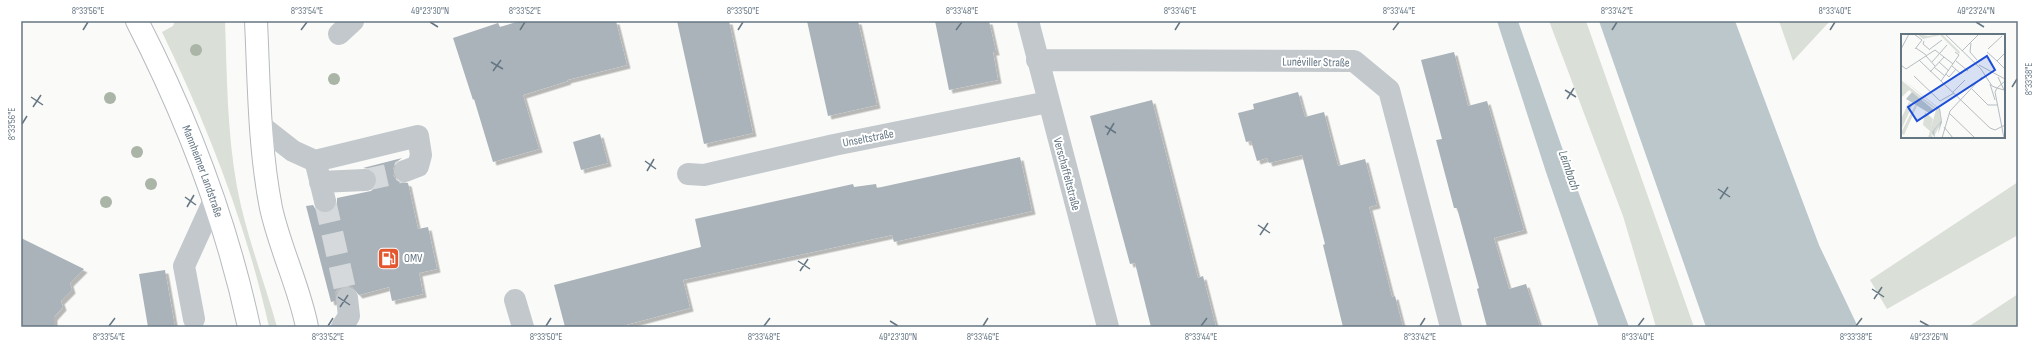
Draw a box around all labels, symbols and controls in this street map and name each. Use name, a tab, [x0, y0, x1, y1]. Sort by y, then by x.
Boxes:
text: 8°33'56"E	[72, 5, 104, 17]
text: 8°33'54"E	[291, 5, 323, 17]
text: 49°23'30"N	[411, 5, 449, 17]
text: 8°33'52"E	[509, 5, 541, 17]
text: 8°33'50"E	[727, 5, 759, 17]
text: 8°33'48"E	[946, 5, 978, 17]
text: 8°33'46"E	[1164, 5, 1196, 17]
text: 8°33'44"E	[1383, 5, 1415, 17]
text: 8°33'42"E	[1601, 5, 1633, 17]
text: 8°33'40"E	[1819, 5, 1851, 17]
text: 49°23'24"N	[1957, 5, 1995, 17]
inset map	[1901, 34, 2005, 138]
street label: Lunéviller Straße	[1282, 54, 1350, 71]
text: 8°33'38"E	[2023, 63, 2035, 95]
text: 8°33'56"E	[6, 108, 18, 140]
street label: Mannheimer Landstraße	[178, 123, 226, 219]
street label: Unseltstraße	[841, 126, 895, 151]
street label: Verschaffeltstraße	[1050, 136, 1084, 212]
water label: Leimbach	[1555, 148, 1584, 193]
fuel station icon: OMV	[375, 245, 401, 271]
place label: OMV	[404, 251, 423, 266]
text: 8°33'54"E	[93, 331, 125, 343]
text: 8°33'52"E	[312, 331, 344, 343]
text: 8°33'50"E	[530, 331, 562, 343]
text: 8°33'48"E	[748, 331, 780, 343]
text: 49°23'30"N	[879, 331, 917, 343]
text: 8°33'46"E	[967, 331, 999, 343]
text: 8°33'44"E	[1185, 331, 1217, 343]
text: 8°33'42"E	[1404, 331, 1436, 343]
text: 8°33'40"E	[1622, 331, 1654, 343]
text: 8°33'38"E	[1840, 331, 1872, 343]
text: 49°23'26"N	[1910, 331, 1948, 343]

